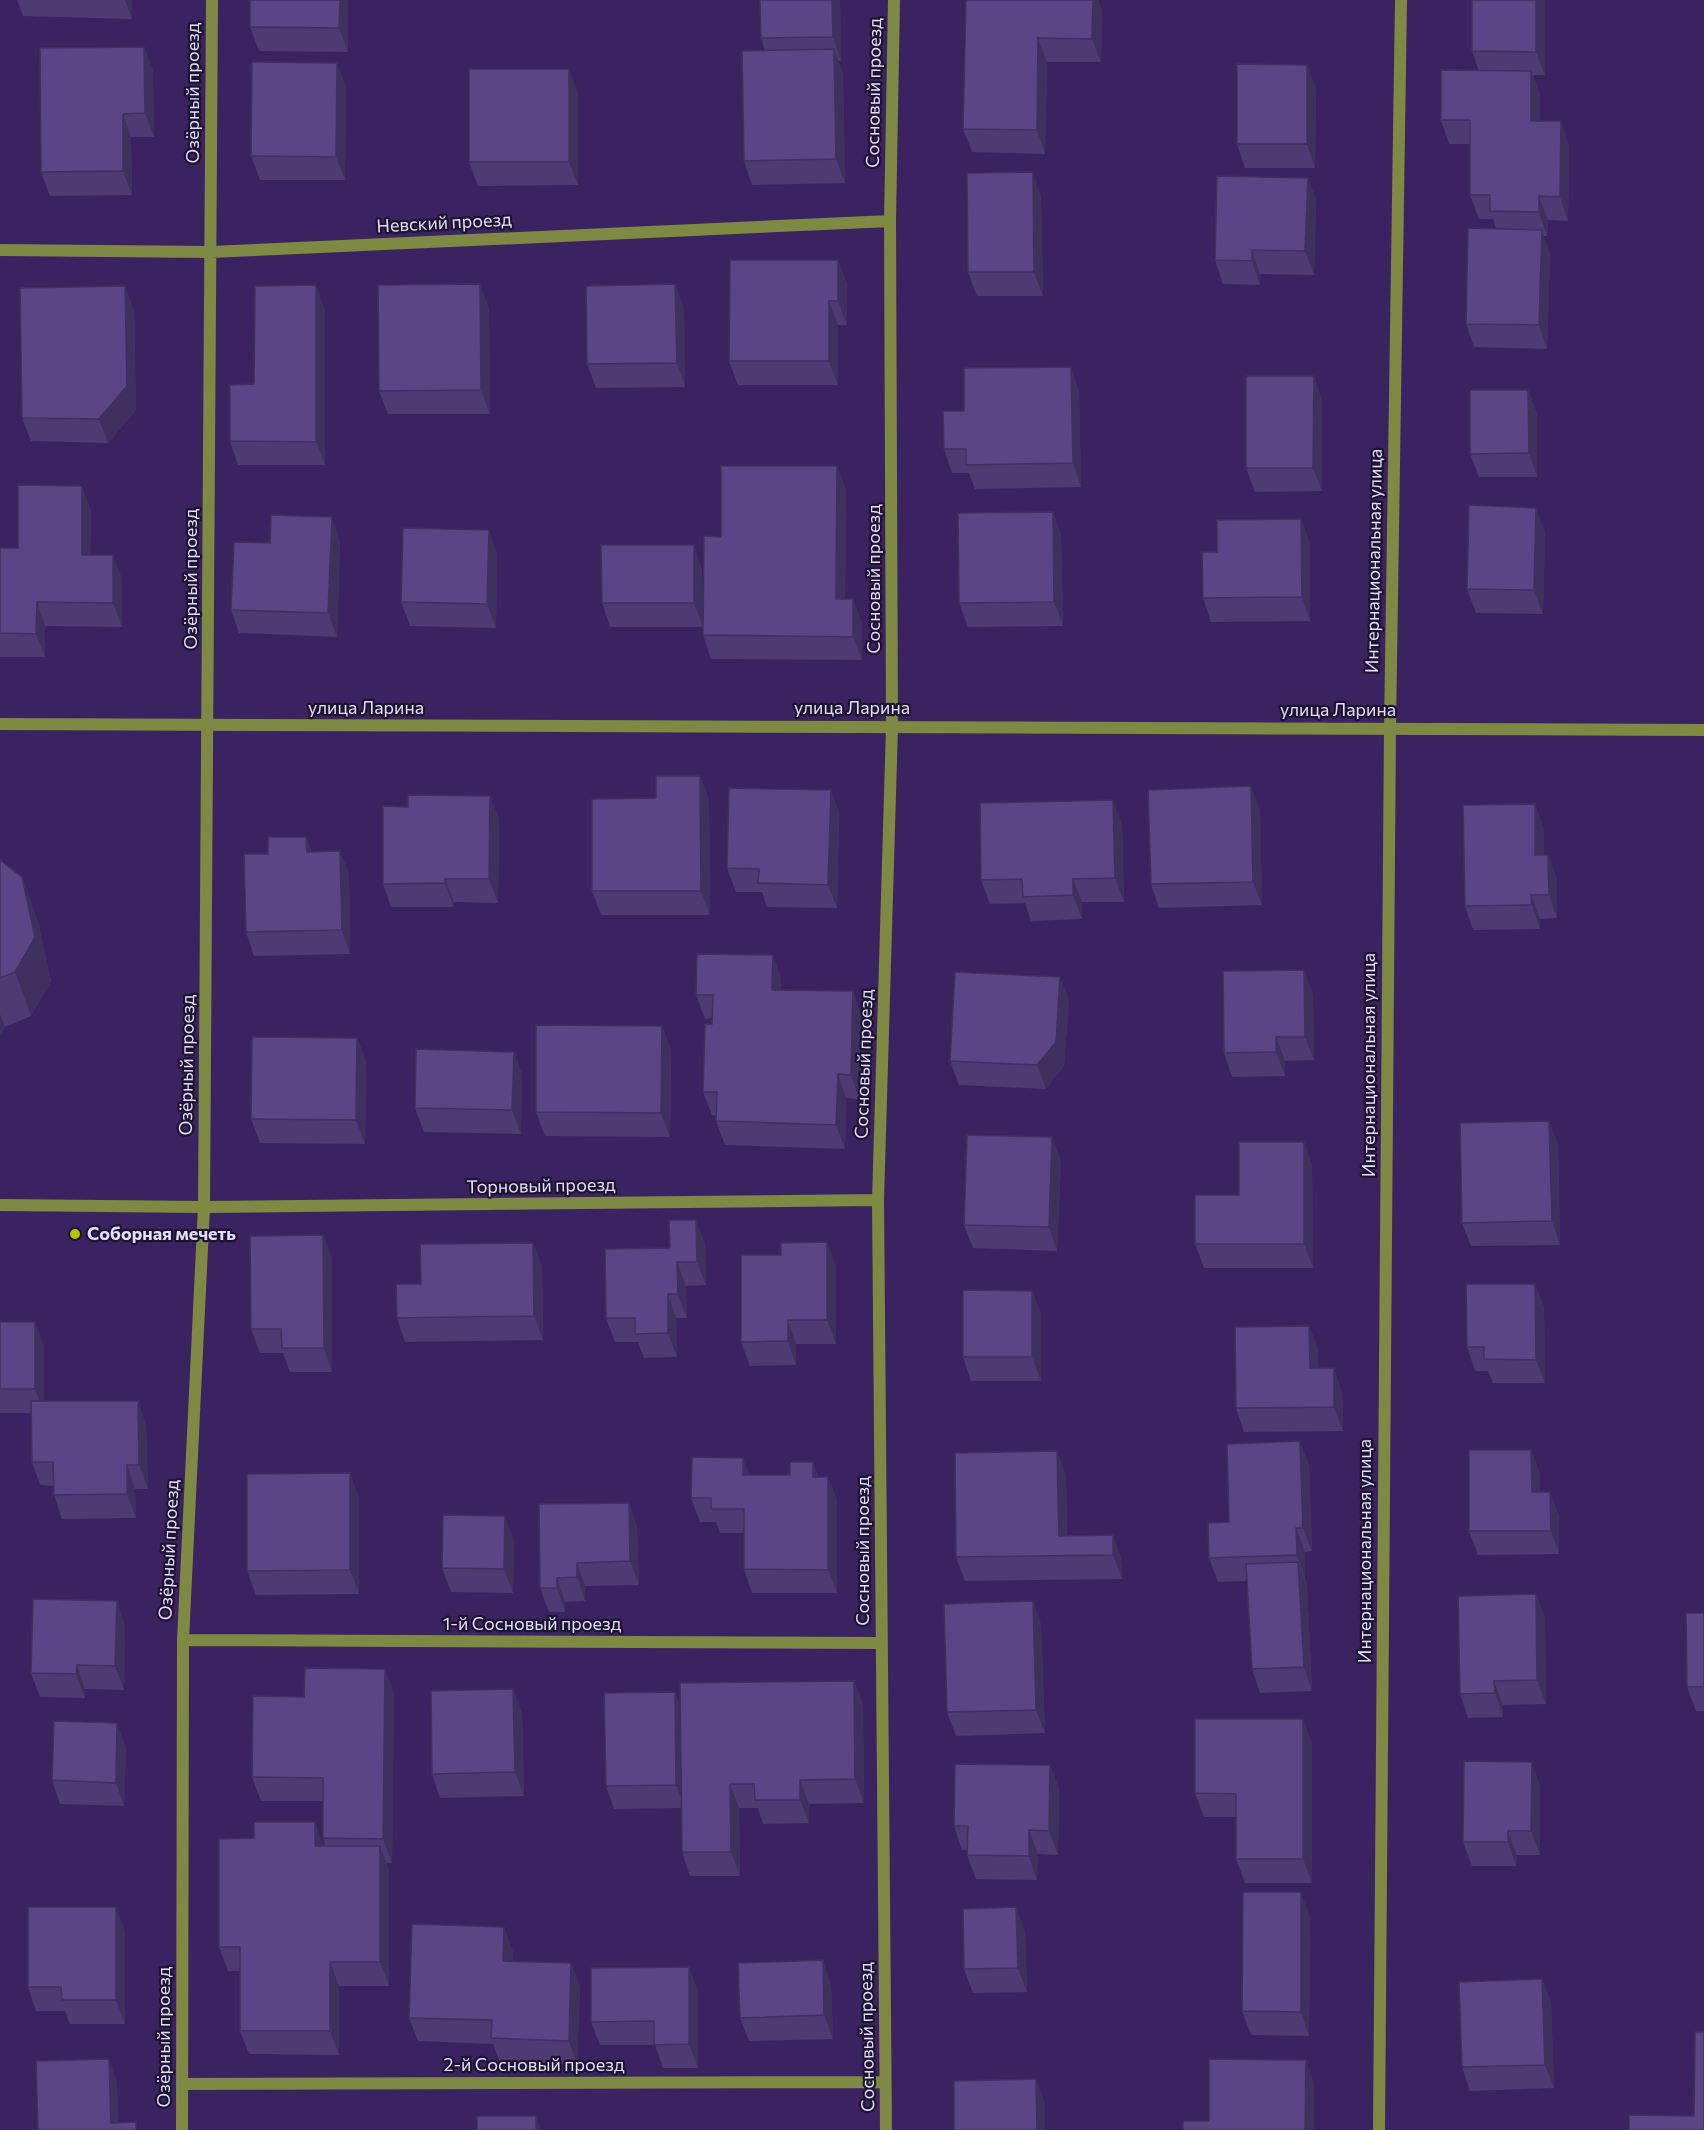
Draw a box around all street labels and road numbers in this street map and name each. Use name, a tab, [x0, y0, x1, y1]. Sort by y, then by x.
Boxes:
street label: Сосновый проезд	[861, 18, 885, 168]
street label: Озёрный проезд	[181, 22, 203, 163]
street label: Невский проезд	[376, 207, 513, 237]
street label: Интернациональная улица	[1360, 449, 1386, 673]
street label: Сосновый проезд	[862, 504, 884, 654]
street label: Озёрный проезд	[179, 508, 201, 649]
street label: улица Ларина	[308, 696, 424, 718]
street label: улица Ларина	[794, 696, 910, 718]
street label: улица Ларина	[1280, 698, 1396, 720]
street label: Интернациональная улица	[1357, 953, 1379, 1177]
street label: Сосновый проезд	[849, 988, 877, 1139]
street label: Озёрный проезд	[174, 994, 198, 1136]
street label: Торновый проезд	[466, 1173, 616, 1197]
street label: Интернациональная улица	[1353, 1439, 1375, 1663]
street label: Сосновый проезд	[851, 1476, 873, 1626]
street label: Озёрный проезд	[153, 1479, 183, 1621]
street label: 1-й Сосновый проезд	[443, 1612, 622, 1634]
street label: Сосновый проезд	[854, 1962, 878, 2112]
street label: Озёрный проезд	[152, 1966, 174, 2107]
street label: 2-й Сосновый проезд	[444, 2053, 625, 2075]

